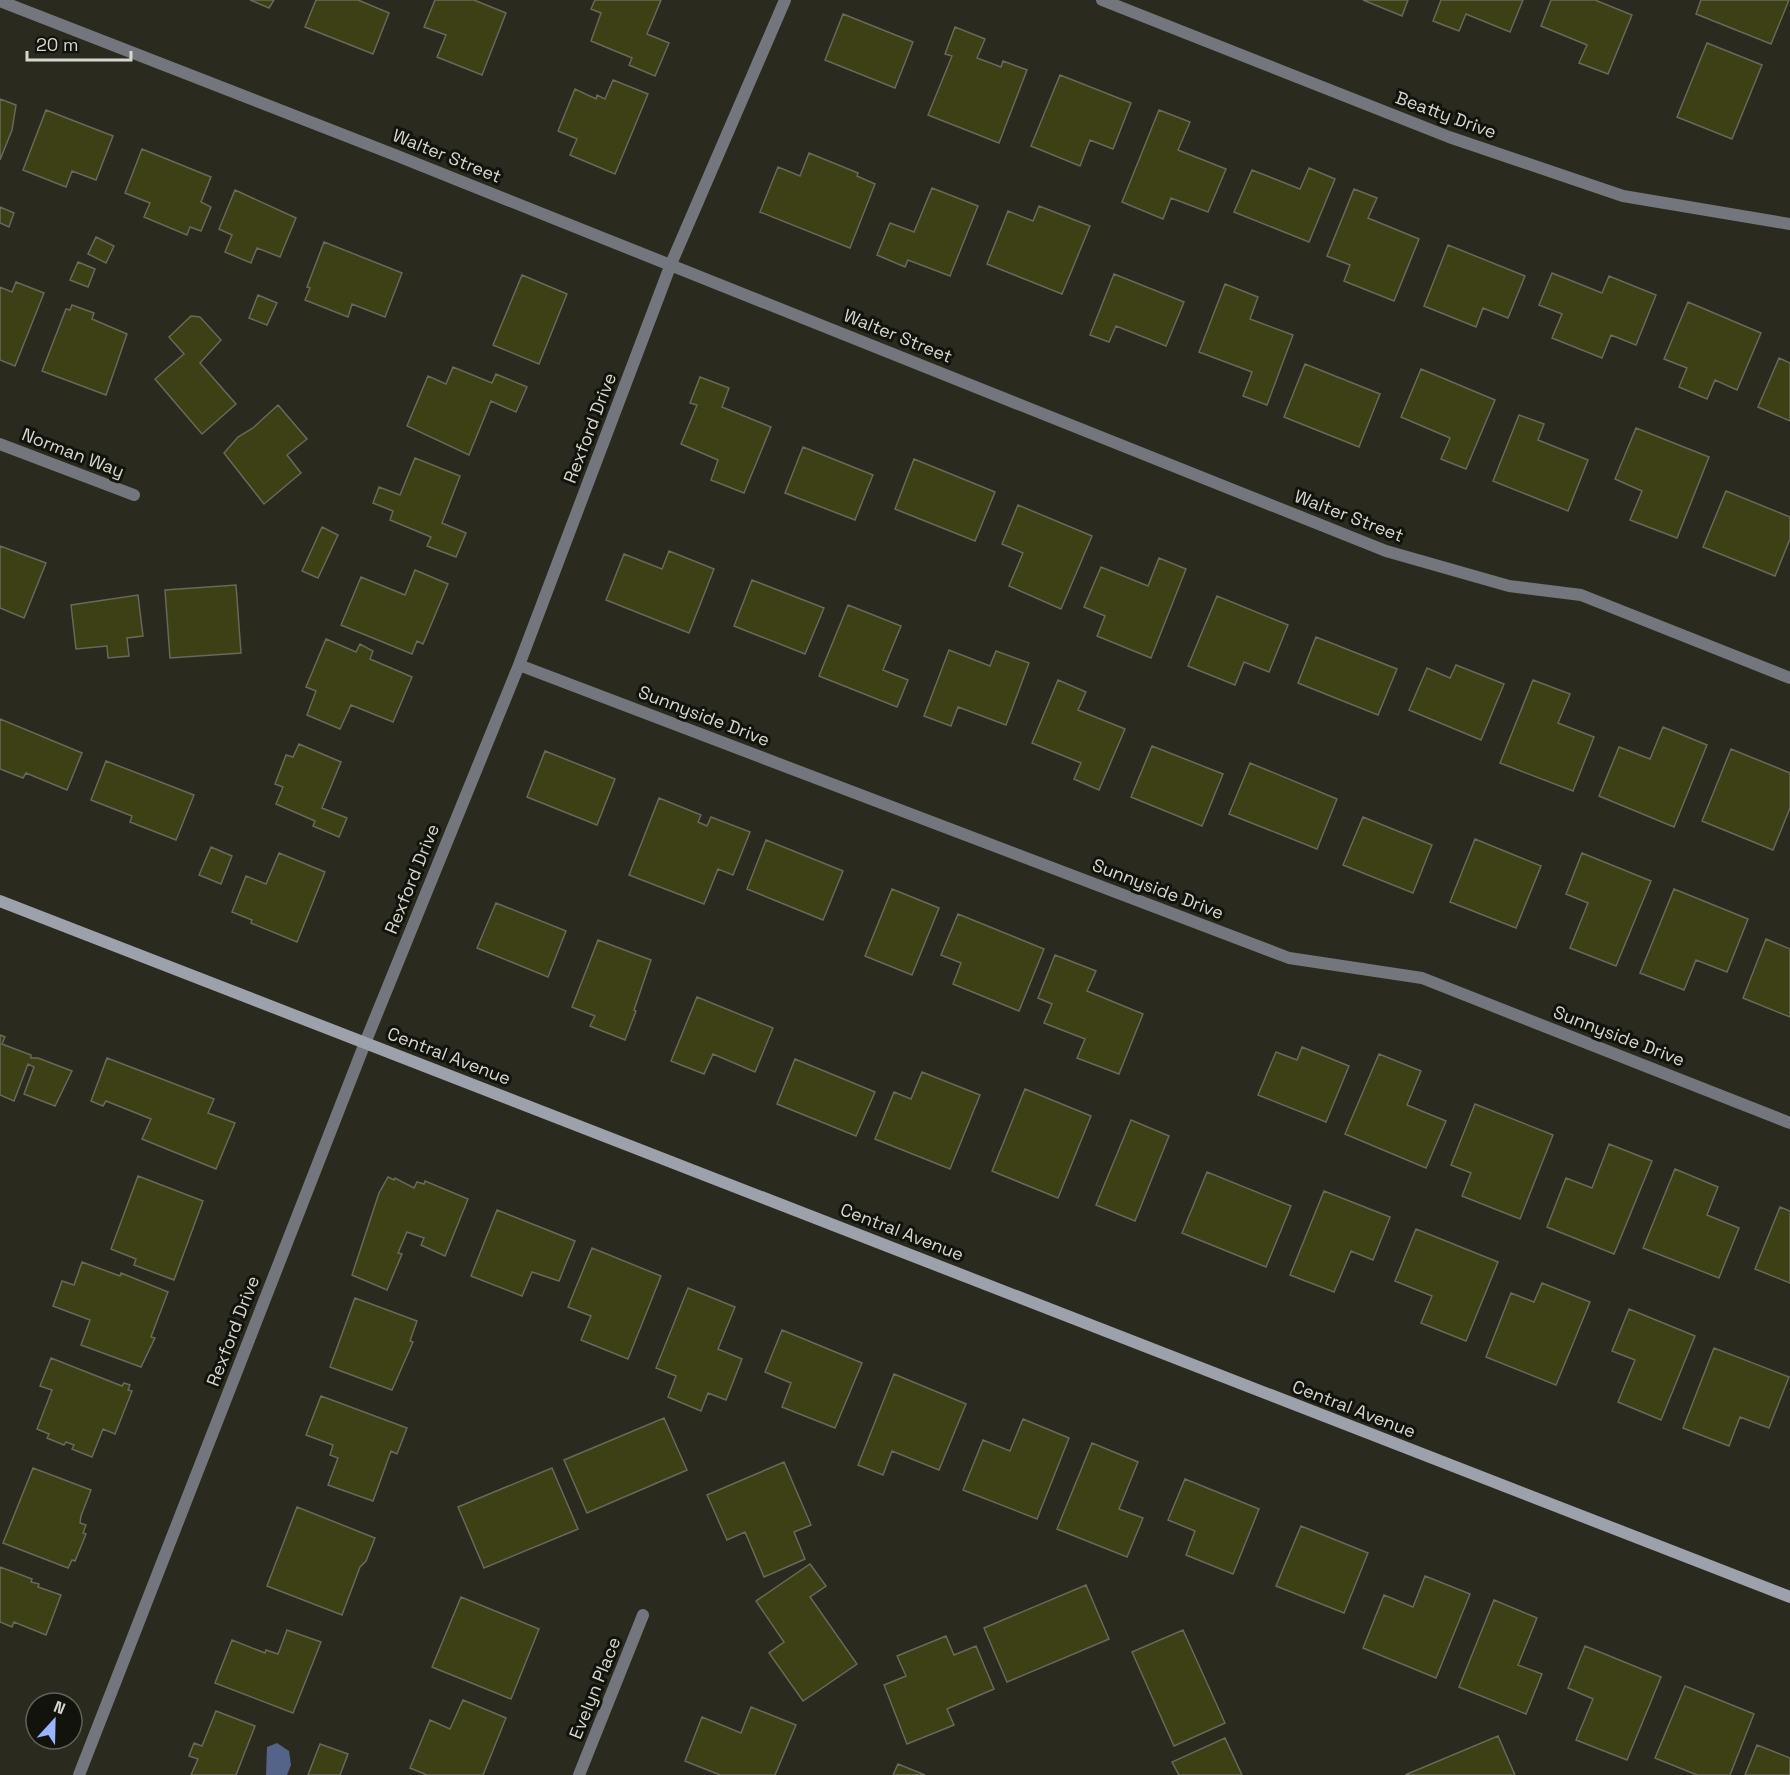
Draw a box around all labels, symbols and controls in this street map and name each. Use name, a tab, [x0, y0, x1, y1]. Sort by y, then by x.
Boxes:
scale bar	[27, 24, 130, 62]
text: 20 m	[36, 33, 79, 56]
street label: Beatty Drive	[1393, 86, 1500, 143]
street label: Walter Street	[389, 123, 505, 188]
street label: Walter Street	[840, 303, 956, 368]
street label: Rexford Drive	[558, 369, 621, 486]
street label: Norman Way	[19, 422, 128, 483]
street label: Walter Street	[1291, 484, 1407, 547]
street label: Sunnyside Drive	[635, 680, 773, 751]
street label: Rexford Drive	[379, 820, 444, 937]
street label: Sunnyside Drive	[1089, 853, 1227, 924]
street label: Sunnyside Drive	[1550, 1000, 1688, 1071]
street label: Central Avenue	[384, 1021, 514, 1090]
street label: Central Avenue	[837, 1197, 967, 1266]
street label: Rexford Drive	[201, 1272, 264, 1389]
street label: Central Avenue	[1289, 1374, 1419, 1443]
street label: Evelyn Place	[564, 1633, 625, 1742]
north arrow	[24, 1691, 84, 1751]
text: N	[51, 1696, 68, 1719]

